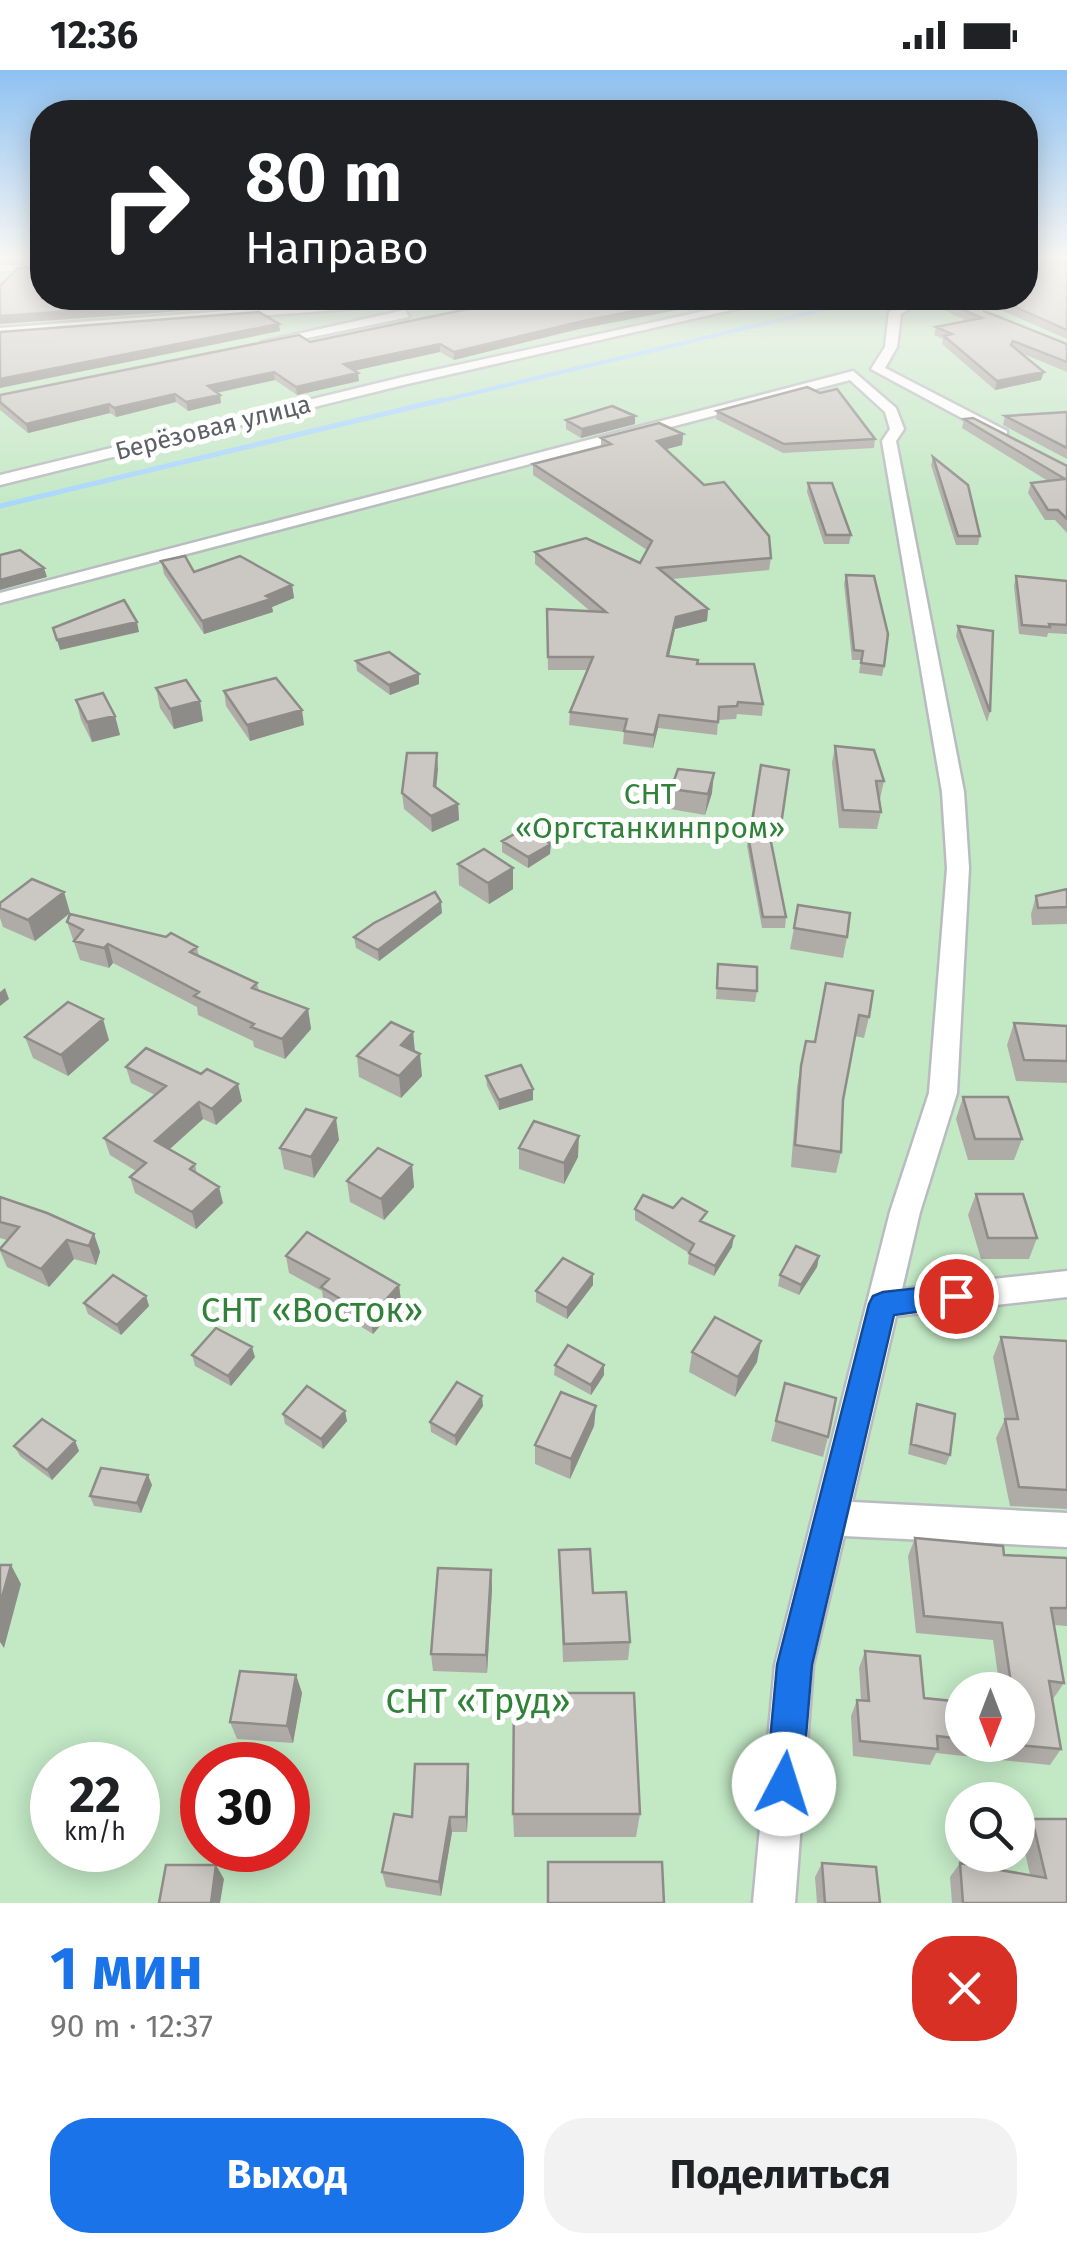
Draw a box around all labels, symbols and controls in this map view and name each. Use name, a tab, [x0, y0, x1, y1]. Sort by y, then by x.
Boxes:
text: 12:36	[50, 12, 138, 58]
text: 80 m	[245, 136, 402, 220]
icon: right	[80, 140, 210, 270]
text: Направо	[245, 221, 429, 275]
street label: Берёзовая улица	[112, 389, 314, 467]
park label: СНТ «Оргстанкинпром»	[515, 776, 785, 846]
pin	[914, 1254, 999, 1339]
icon: arrive	[929, 1269, 984, 1324]
park label: СНТ «Восток»	[201, 1289, 423, 1331]
north arrow	[945, 1672, 1035, 1762]
map controls	[945, 1672, 1035, 1872]
park label: СНТ «Труд»	[385, 1680, 571, 1722]
position arrow	[732, 1732, 836, 1836]
speed limit sign: 30	[180, 1742, 310, 1872]
text: 22	[69, 1765, 121, 1825]
button: search	[945, 1782, 1035, 1872]
text: km/h	[64, 1817, 126, 1847]
text: 1 мин	[50, 1933, 203, 2005]
button: close	[912, 1936, 1017, 2041]
text: 90 m · 12:37	[50, 2007, 213, 2045]
button: Выход	[50, 2118, 524, 2233]
button: Поделиться	[544, 2118, 1017, 2233]

